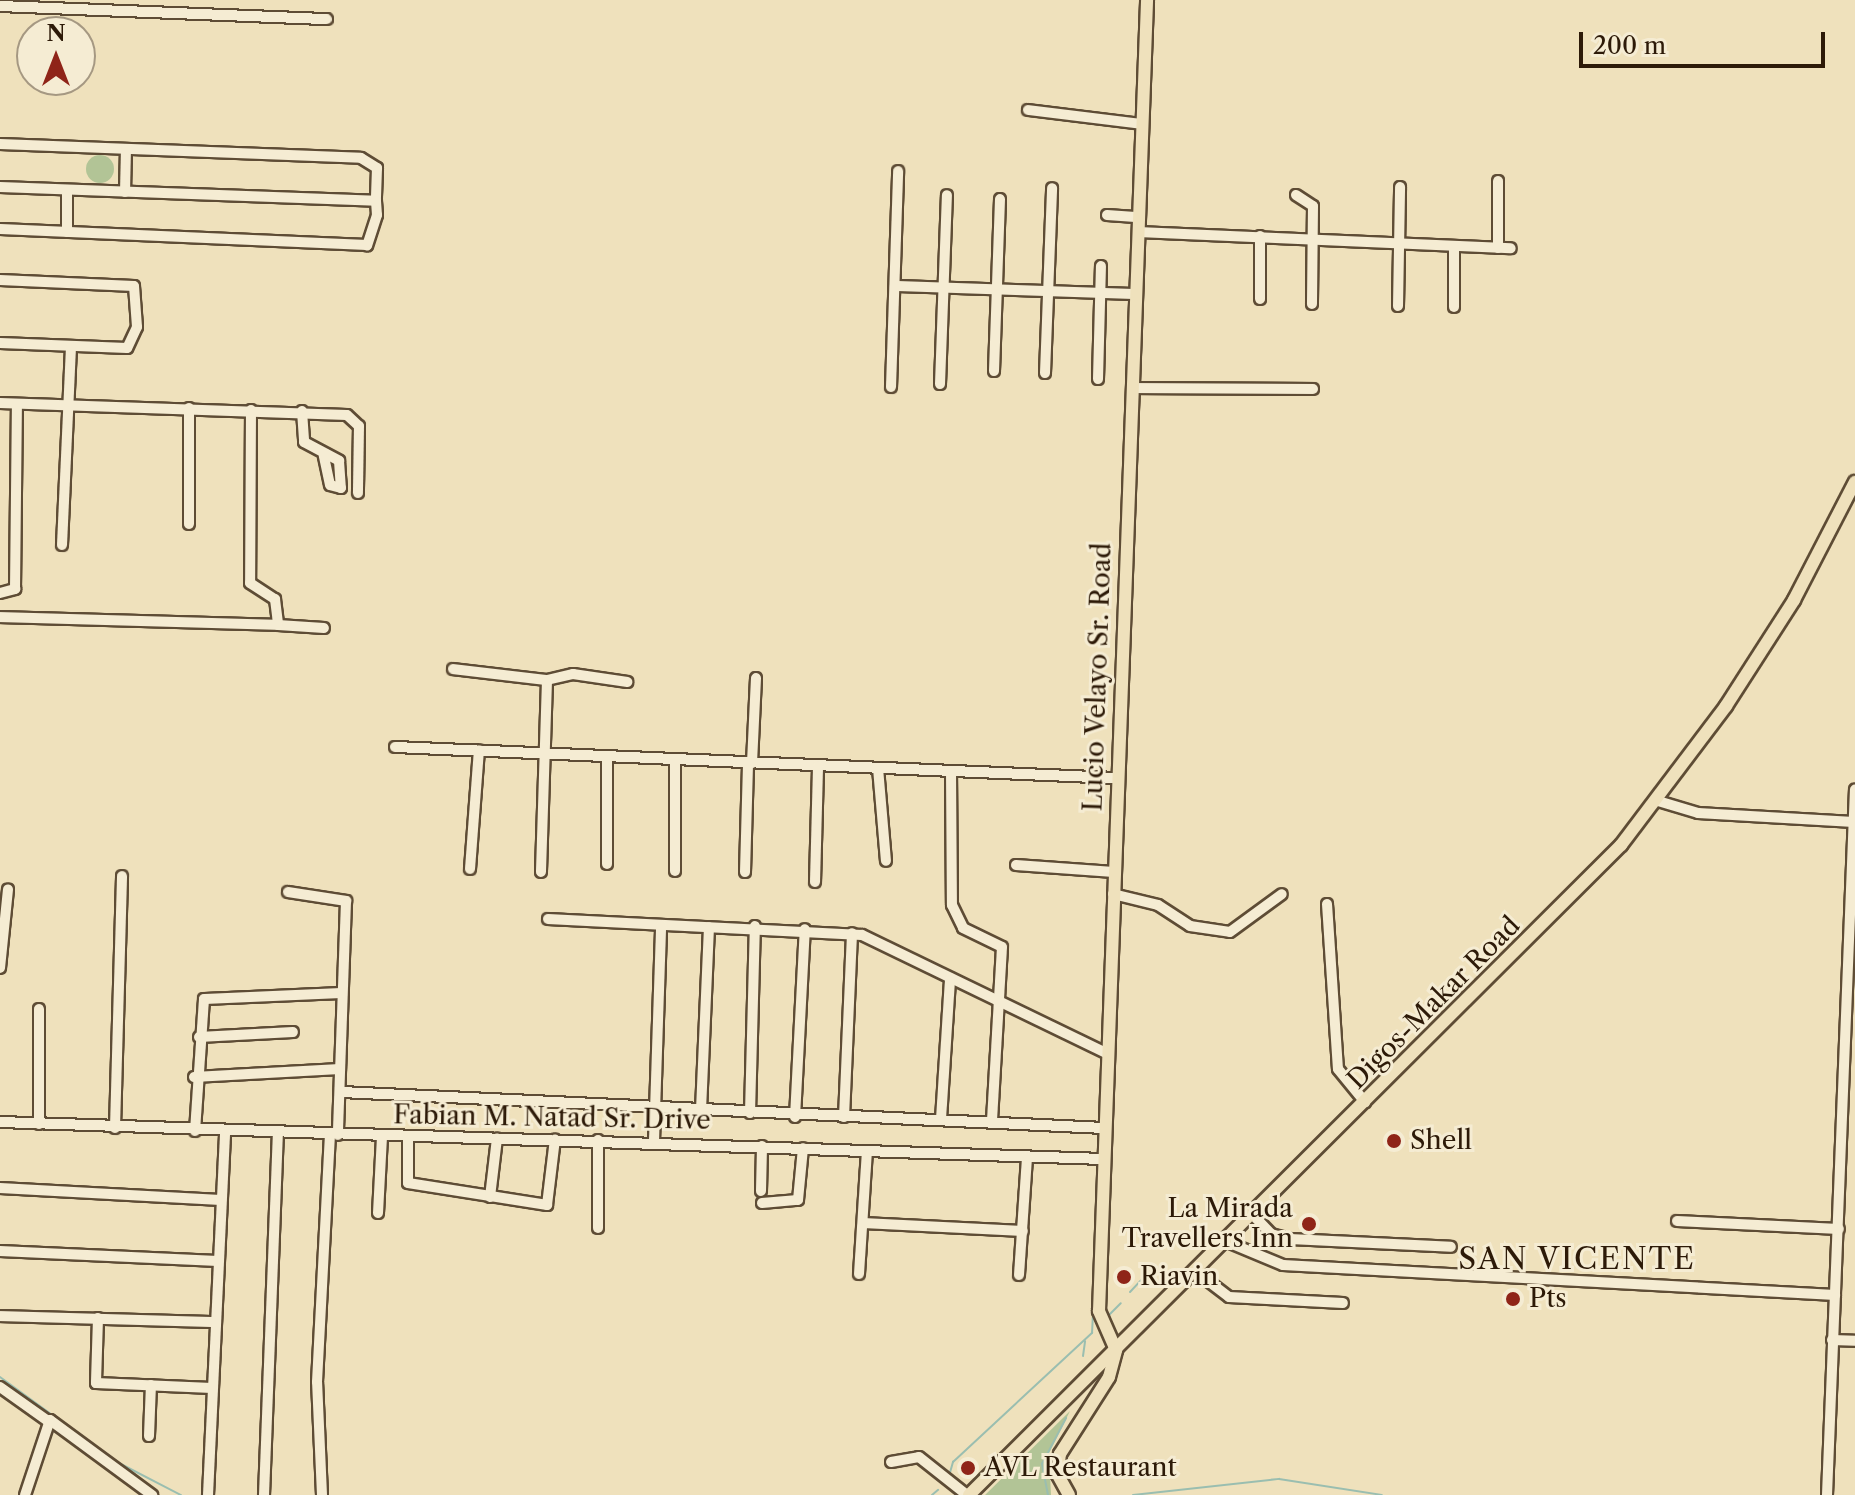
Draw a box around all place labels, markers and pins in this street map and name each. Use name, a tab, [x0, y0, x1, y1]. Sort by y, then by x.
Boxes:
place label: Shell	[1410, 1125, 1472, 1157]
marker: Shell	[1385, 1132, 1403, 1150]
place label: La Mirada Travellers Inn	[1122, 1193, 1293, 1254]
marker: La Mirada Travellers Inn	[1300, 1215, 1318, 1233]
place label: Riavin	[1140, 1261, 1218, 1293]
marker: Riavin	[1115, 1268, 1133, 1286]
place label: Pts	[1529, 1283, 1567, 1315]
marker: Pts	[1504, 1290, 1522, 1308]
place label: AVL Restaurant	[984, 1452, 1177, 1484]
marker: AVL Restaurant	[959, 1459, 977, 1477]

